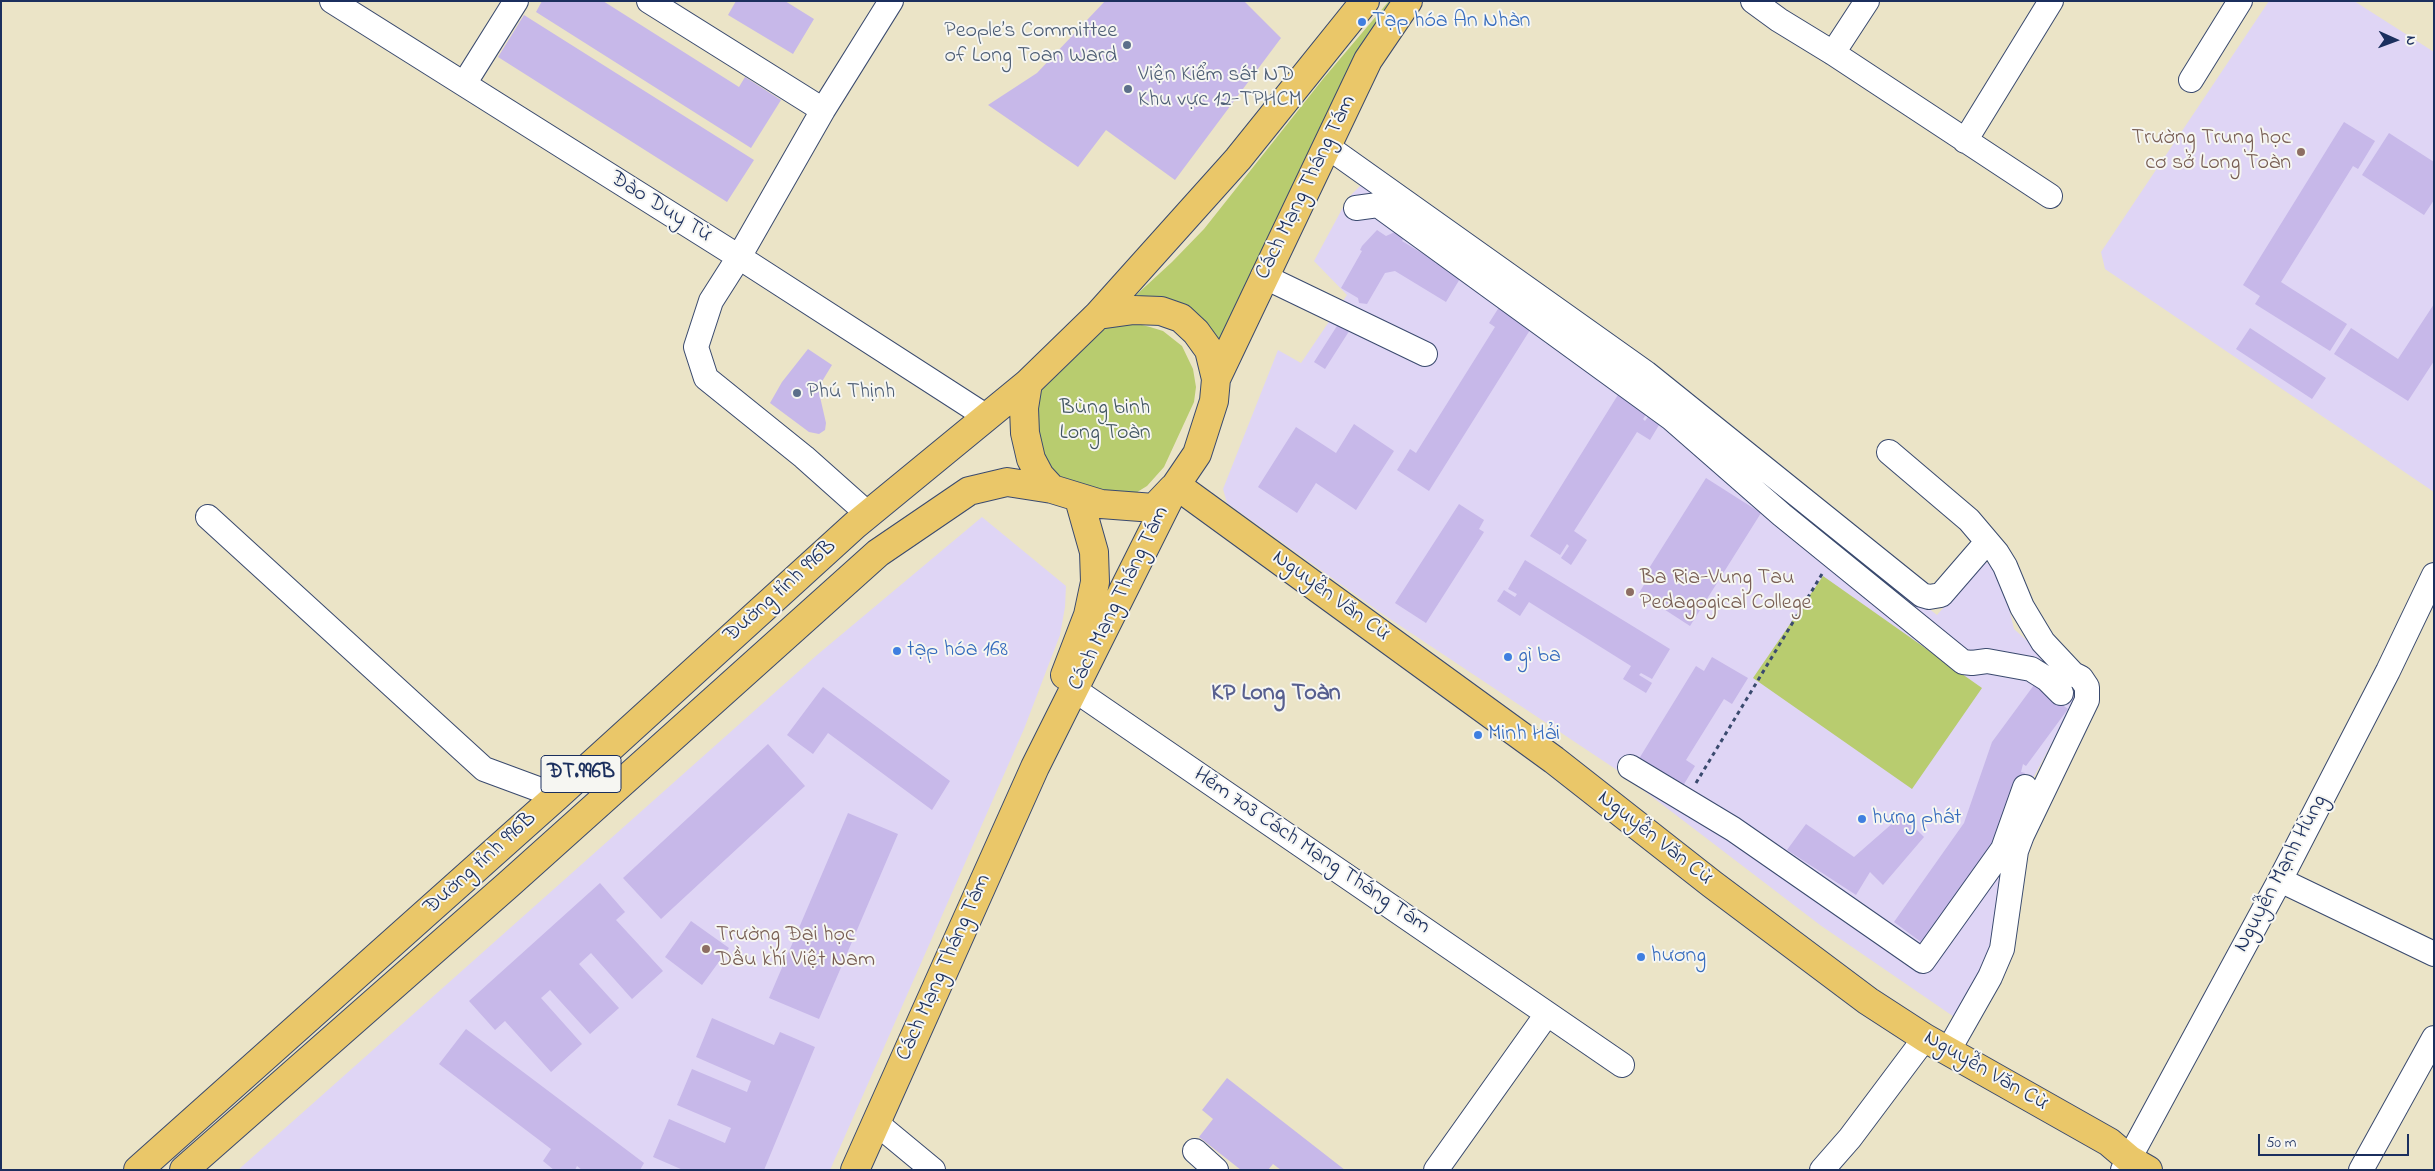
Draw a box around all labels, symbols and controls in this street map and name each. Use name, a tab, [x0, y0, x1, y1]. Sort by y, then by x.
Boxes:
place label: Tạp hóa An Nhàn	[1372, 9, 1530, 35]
north arrow	[2370, 15, 2420, 65]
marker: Tạp hóa An Nhàn	[1356, 16, 1368, 28]
place label: People’s Committee of Long Toan Ward	[944, 19, 1117, 70]
text: N	[2400, 35, 2421, 46]
marker: People’s Committee of Long Toan Ward	[1121, 39, 1133, 51]
place label: Viện Kiểm sát ND Khu vực 12-TPHCM	[1138, 63, 1302, 114]
marker: Viện Kiểm sát ND Khu vực 12-TPHCM	[1122, 83, 1134, 95]
street label: Cách Mạng Tháng Tám	[1251, 92, 1363, 284]
place label: Trường Trung học cơ sở Long Toàn	[2132, 126, 2291, 178]
marker: Trường Trung học cơ sở Long Toàn	[2295, 146, 2307, 158]
street label: Đào Duy Từ	[604, 166, 716, 250]
place label: Phú Thịnh	[807, 380, 895, 406]
marker: Phú Thịnh	[791, 387, 803, 399]
park label: Bùng binh Long Toàn	[1060, 396, 1150, 448]
street label: Cách Mạng Tháng Tám	[1064, 503, 1176, 695]
street label: Đường tỉnh 996B	[719, 535, 843, 649]
street label: Nguyễn Văn Cừ	[1266, 546, 1394, 648]
place label: Ba Ria-Vung Tau Pedagogical College	[1640, 566, 1811, 618]
marker: Ba Ria-Vung Tau Pedagogical College	[1624, 586, 1636, 598]
place label: tạp hóa 168	[907, 638, 1008, 664]
place label: gì ba	[1518, 644, 1561, 670]
marker: tạp hóa 168	[891, 645, 903, 657]
marker: gì ba	[1502, 651, 1514, 663]
district label: KP Long Toàn	[1211, 681, 1341, 709]
place label: Minh Hải	[1488, 722, 1560, 748]
marker: Minh Hải	[1472, 729, 1484, 741]
road number: ĐT.996B	[541, 756, 621, 792]
street label: Hẻm 703 Cách Mạng Tháng Tám	[1188, 763, 1434, 941]
street label: Nguyễn Văn Cừ	[1591, 786, 1717, 892]
street label: Nguyễn Mạnh Hùng	[2229, 791, 2335, 957]
place label: hưng phát	[1872, 806, 1961, 832]
street label: Đường tỉnh 996B	[419, 807, 543, 921]
marker: hưng phát	[1856, 813, 1868, 825]
street label: Cách Mạng Tháng Tám	[892, 871, 998, 1065]
place label: Trường Đại học Dầu khí Việt Nam	[716, 923, 875, 974]
marker: Trường Đại học Dầu khí Việt Nam	[700, 943, 712, 955]
place label: hương	[1651, 944, 1706, 970]
marker: hương	[1635, 951, 1647, 963]
street label: Nguyễn Văn Cừ	[1918, 1026, 2052, 1118]
scale bar	[2260, 1124, 2411, 1156]
text: 50 m	[2266, 1132, 2296, 1154]

